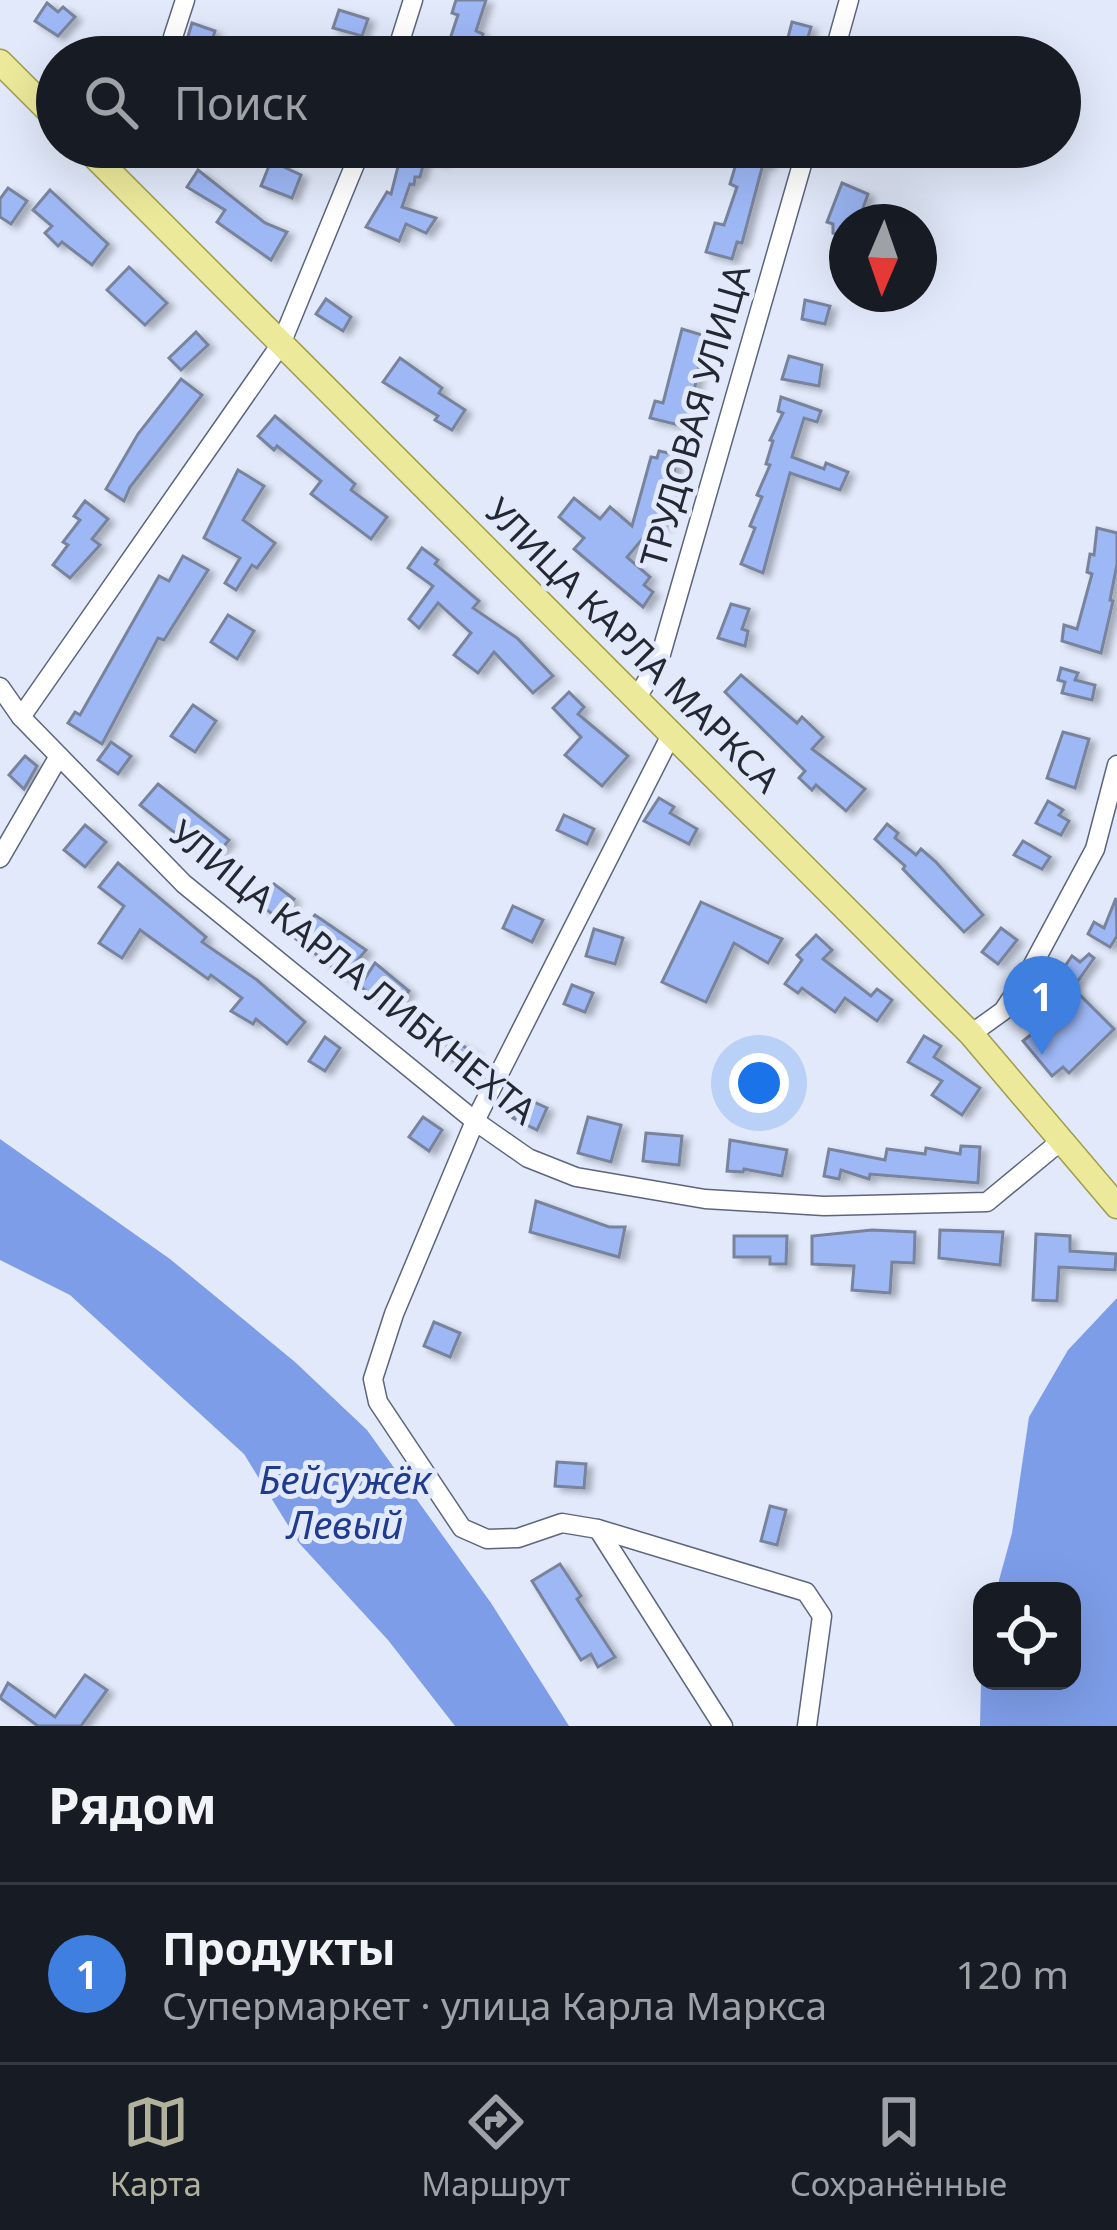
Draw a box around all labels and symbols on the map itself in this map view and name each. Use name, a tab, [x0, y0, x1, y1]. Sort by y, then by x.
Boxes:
north arrow	[829, 204, 937, 312]
street label: ТРУДОВАЯ УЛИЦА	[628, 259, 761, 573]
street label: УЛИЦА КАРЛА МАРКСА	[475, 487, 791, 803]
street label: УЛИЦА КАРЛА ЛИБКНЕХТА	[160, 808, 547, 1135]
pin: 1	[1003, 956, 1081, 1055]
your location	[729, 1053, 789, 1113]
water label: Бейсужёк Левый	[259, 1452, 433, 1550]

